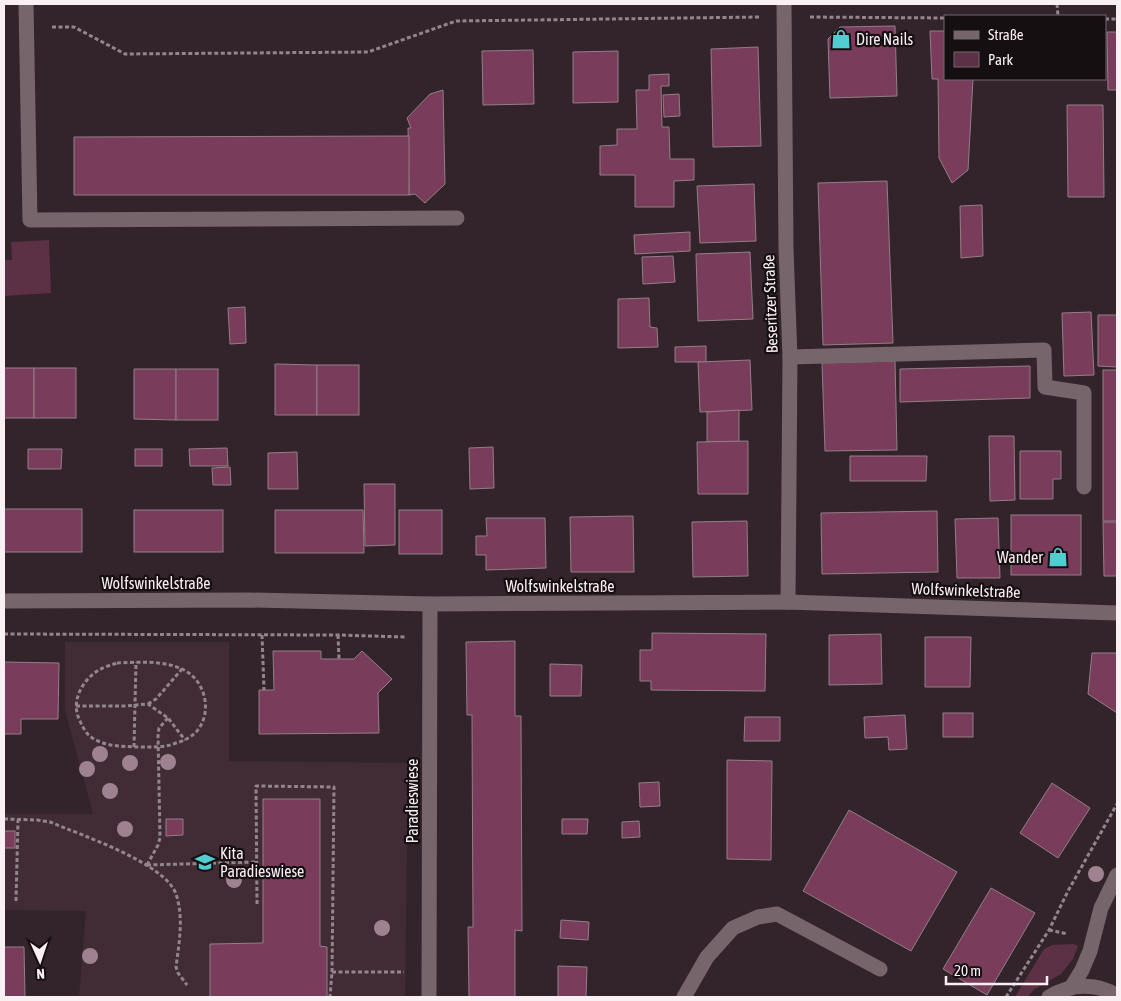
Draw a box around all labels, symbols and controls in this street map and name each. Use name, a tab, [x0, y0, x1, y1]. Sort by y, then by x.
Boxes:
legend	[944, 15, 1106, 80]
text: Straße	[988, 26, 1024, 43]
shop icon: Dire Nails	[830, 28, 852, 50]
place label: Dire Nails	[856, 30, 914, 48]
text: Park	[988, 51, 1013, 68]
street label: Beseritzer Straße	[759, 254, 781, 354]
shop icon: Wander	[1047, 546, 1069, 568]
place label: Wander	[997, 548, 1043, 566]
street label: Wolfswinkelstraße	[101, 574, 211, 592]
street label: Wolfswinkelstraße	[505, 577, 615, 595]
street label: Wolfswinkelstraße	[911, 579, 1021, 601]
street label: Paradieswiese	[403, 759, 421, 843]
place label: Kita Paradieswiese	[220, 844, 304, 880]
school or university icon: Kita Paradieswiese	[194, 851, 216, 873]
north arrow	[15, 936, 65, 986]
scale bar	[946, 954, 1047, 986]
text: 20 m	[954, 962, 981, 979]
text: N	[36, 966, 45, 982]

